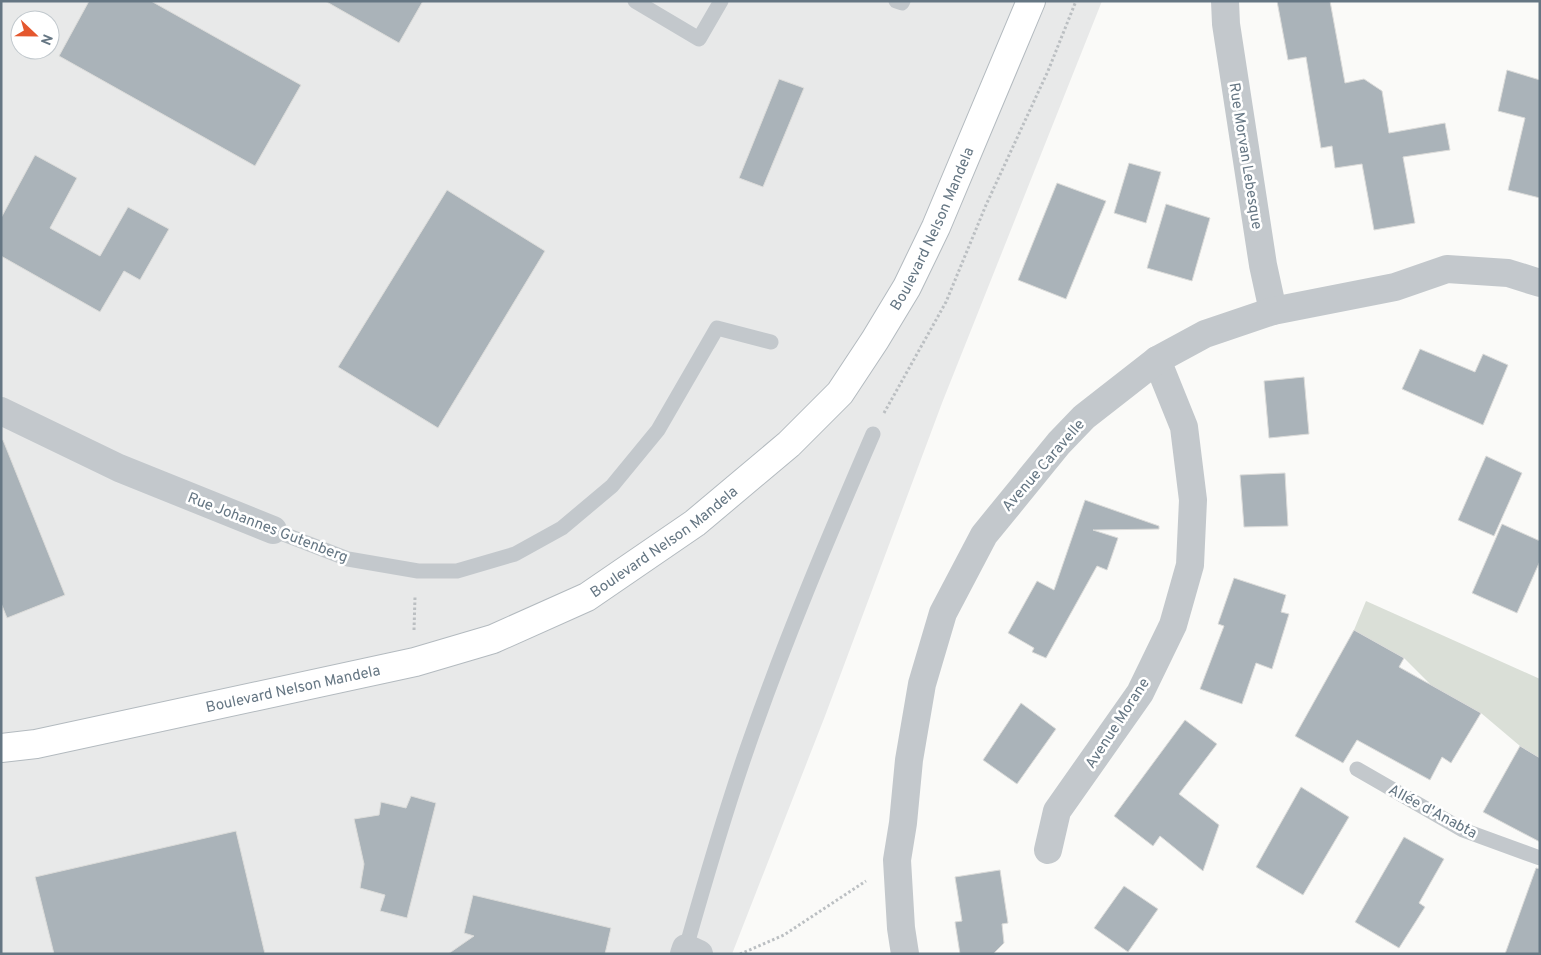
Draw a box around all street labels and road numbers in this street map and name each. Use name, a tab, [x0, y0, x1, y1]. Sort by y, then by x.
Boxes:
street label: Rue Morvan Lebesque	[1224, 81, 1266, 231]
street label: Boulevard Nelson Mandela	[887, 145, 979, 315]
street label: Avenue Caravelle	[999, 416, 1090, 516]
street label: Boulevard Nelson Mandela	[587, 483, 743, 603]
street label: Rue Johannes Gutenberg	[185, 489, 350, 568]
street label: Boulevard Nelson Mandela	[204, 662, 382, 718]
street label: Avenue Morane	[1082, 675, 1155, 773]
street label: Allée d'Anabta	[1385, 781, 1480, 844]

